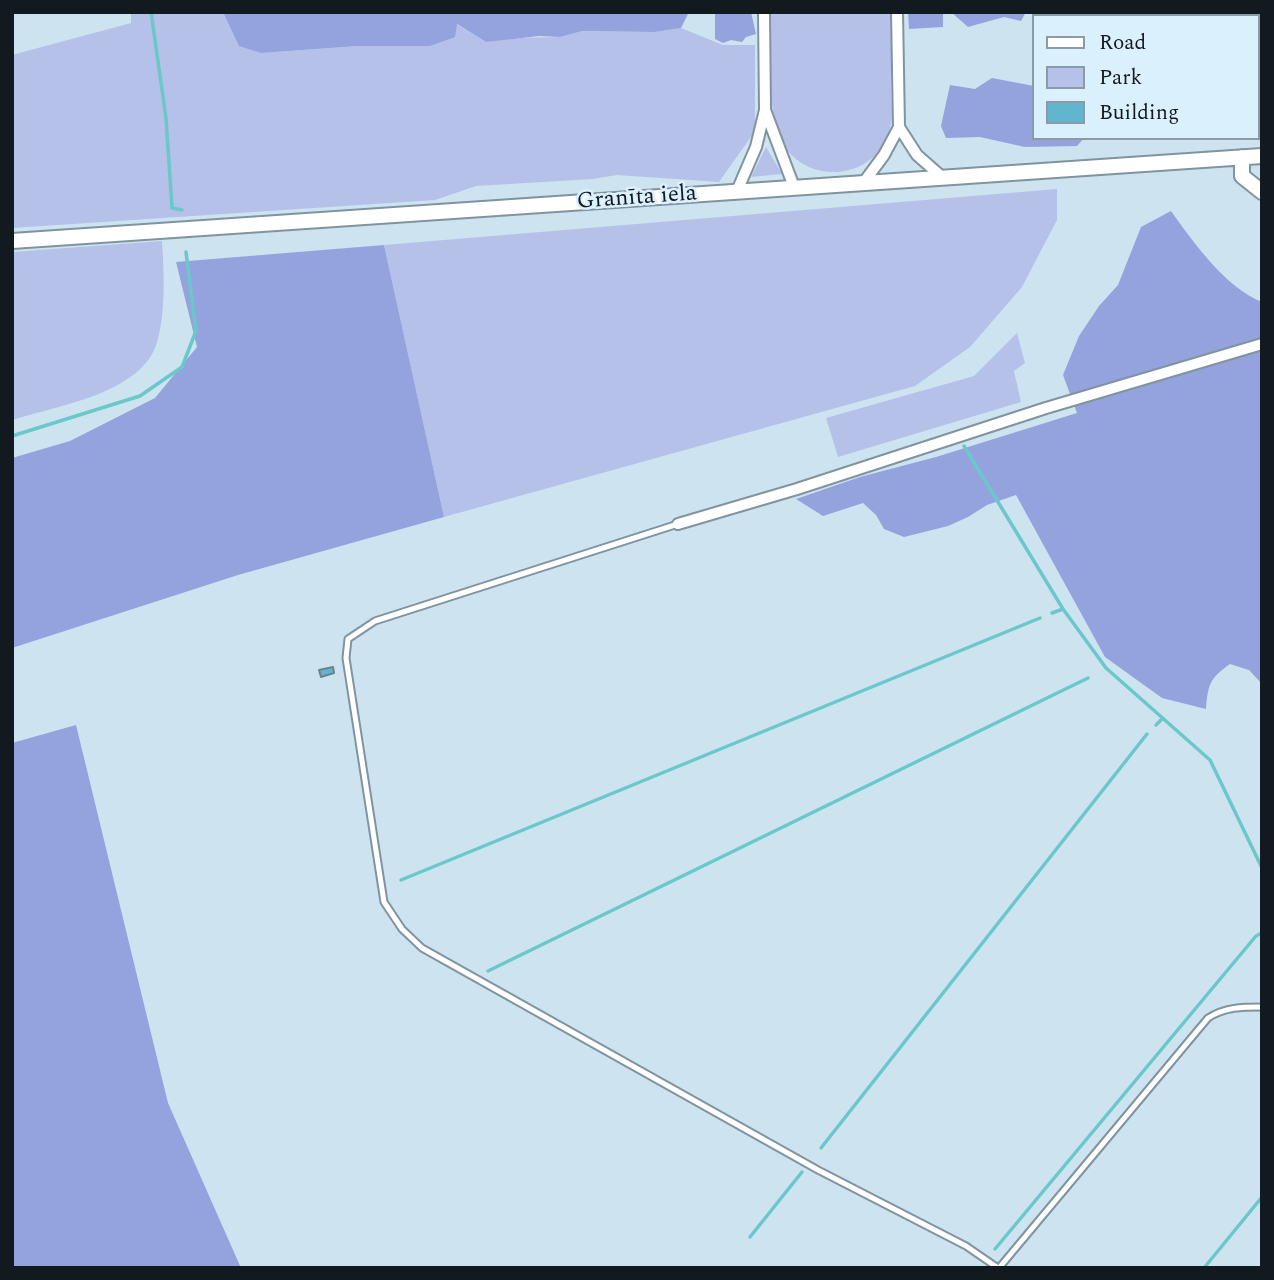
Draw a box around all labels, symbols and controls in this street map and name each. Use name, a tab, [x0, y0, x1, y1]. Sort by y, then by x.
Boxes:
legend	[1032, 14, 1260, 140]
text: Road	[1099, 27, 1146, 59]
text: Park	[1099, 62, 1142, 94]
text: Building	[1099, 97, 1179, 129]
street label: Granīta iela	[576, 181, 698, 217]

